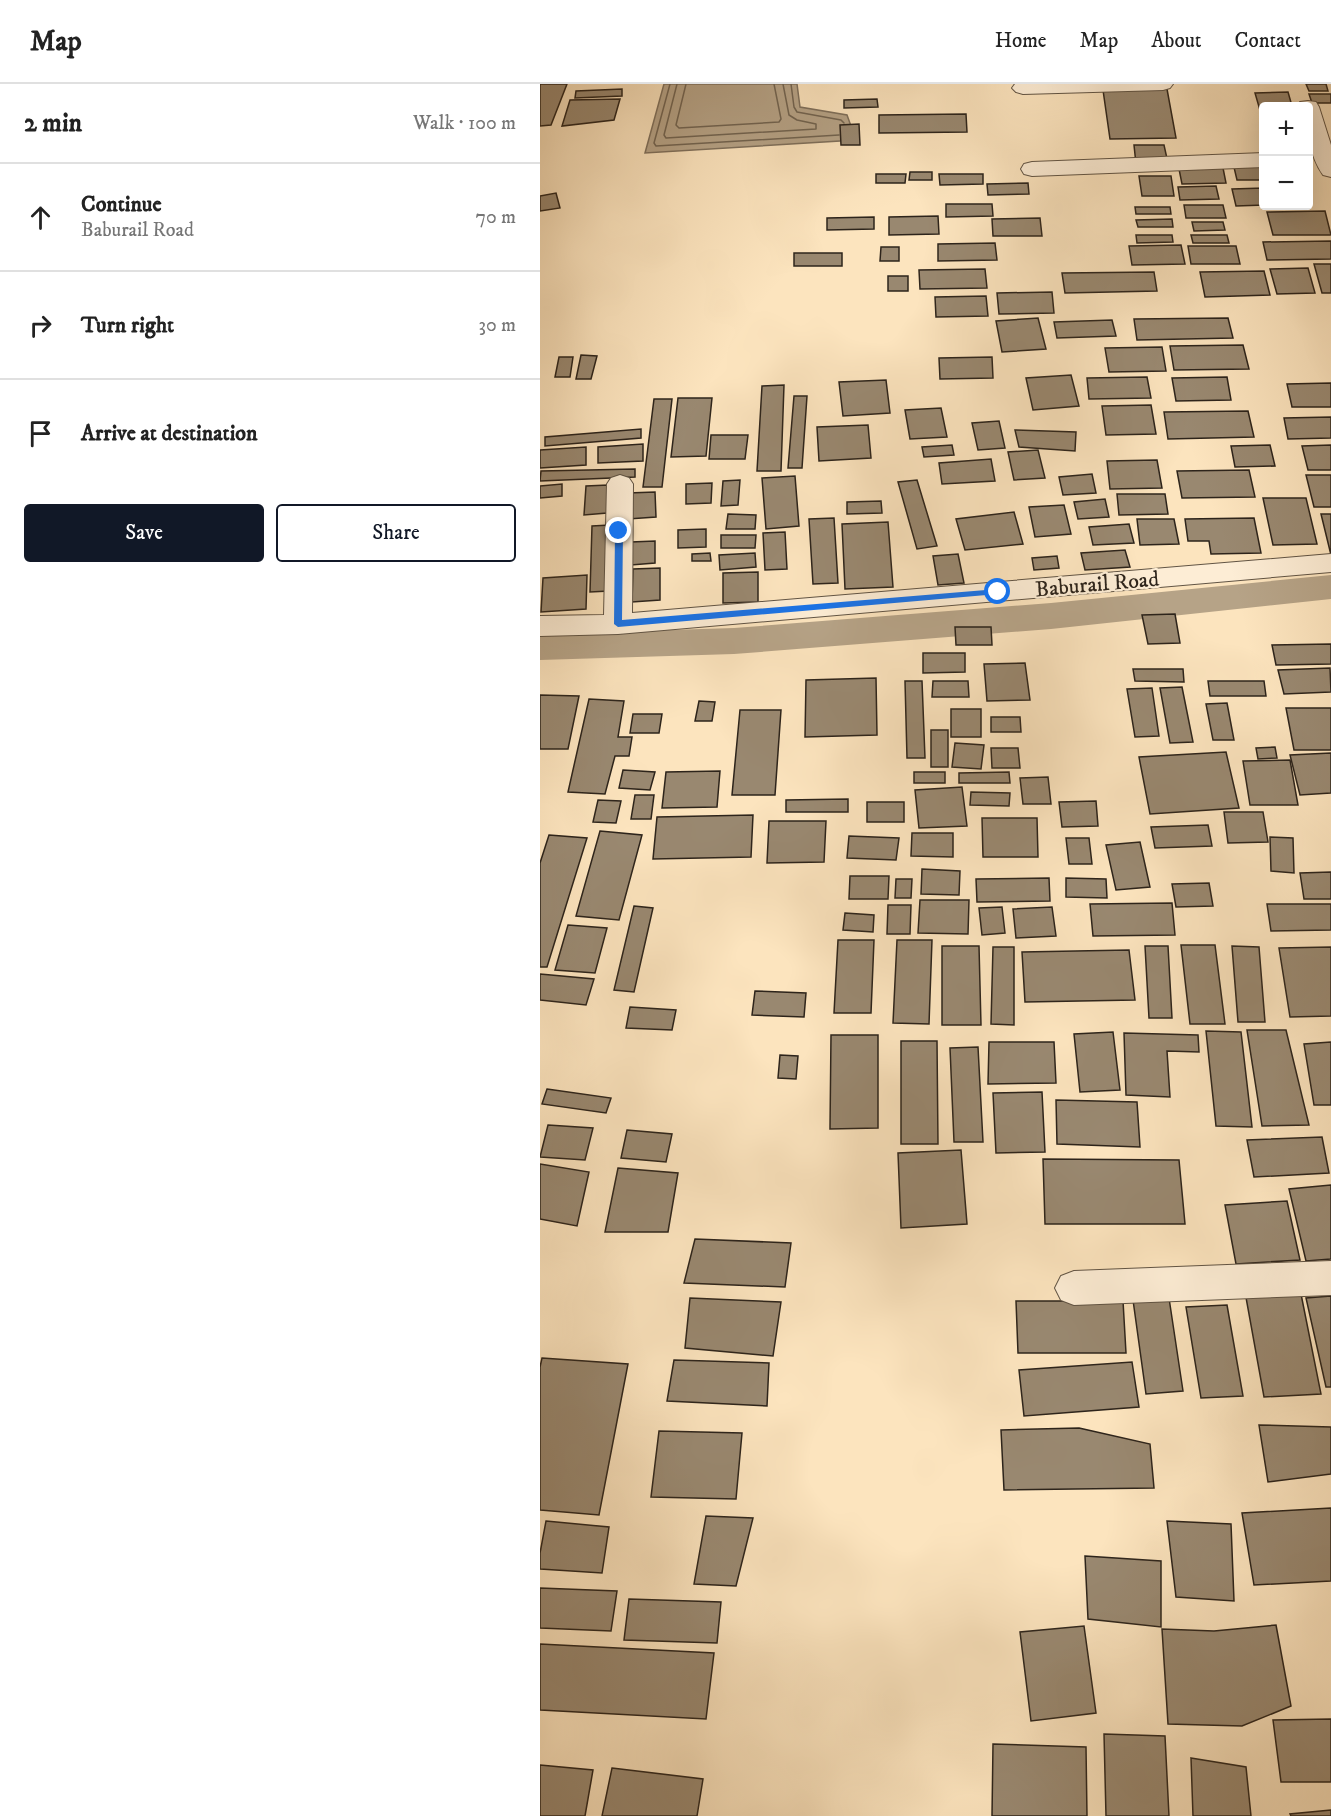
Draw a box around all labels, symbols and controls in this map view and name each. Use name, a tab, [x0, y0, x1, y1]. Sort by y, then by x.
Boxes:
text: Map	[30, 24, 82, 59]
text: Home	[995, 28, 1047, 54]
text: Map	[1080, 28, 1118, 54]
text: About	[1151, 28, 1202, 54]
text: Contact	[1235, 28, 1301, 54]
map controls	[1259, 102, 1313, 210]
button: +	[1259, 102, 1313, 156]
text: 2 min	[24, 107, 82, 140]
text: Walk · 100 m	[413, 111, 516, 136]
button: −	[1259, 156, 1313, 210]
text: Continue	[81, 191, 162, 218]
icon: ahead	[24, 201, 57, 234]
text: 70 m	[475, 205, 516, 230]
text: Baburail Road	[81, 218, 194, 243]
icon: right	[24, 309, 57, 342]
text: Turn right	[81, 312, 174, 339]
text: 30 m	[478, 313, 516, 338]
icon: arrive	[24, 417, 57, 450]
text: Arrive at destination	[81, 420, 258, 447]
button: Save	[24, 504, 264, 562]
button: Share	[276, 504, 516, 562]
route end	[605, 517, 631, 543]
street label: Baburail Road	[1034, 566, 1160, 603]
route start	[984, 578, 1010, 604]

